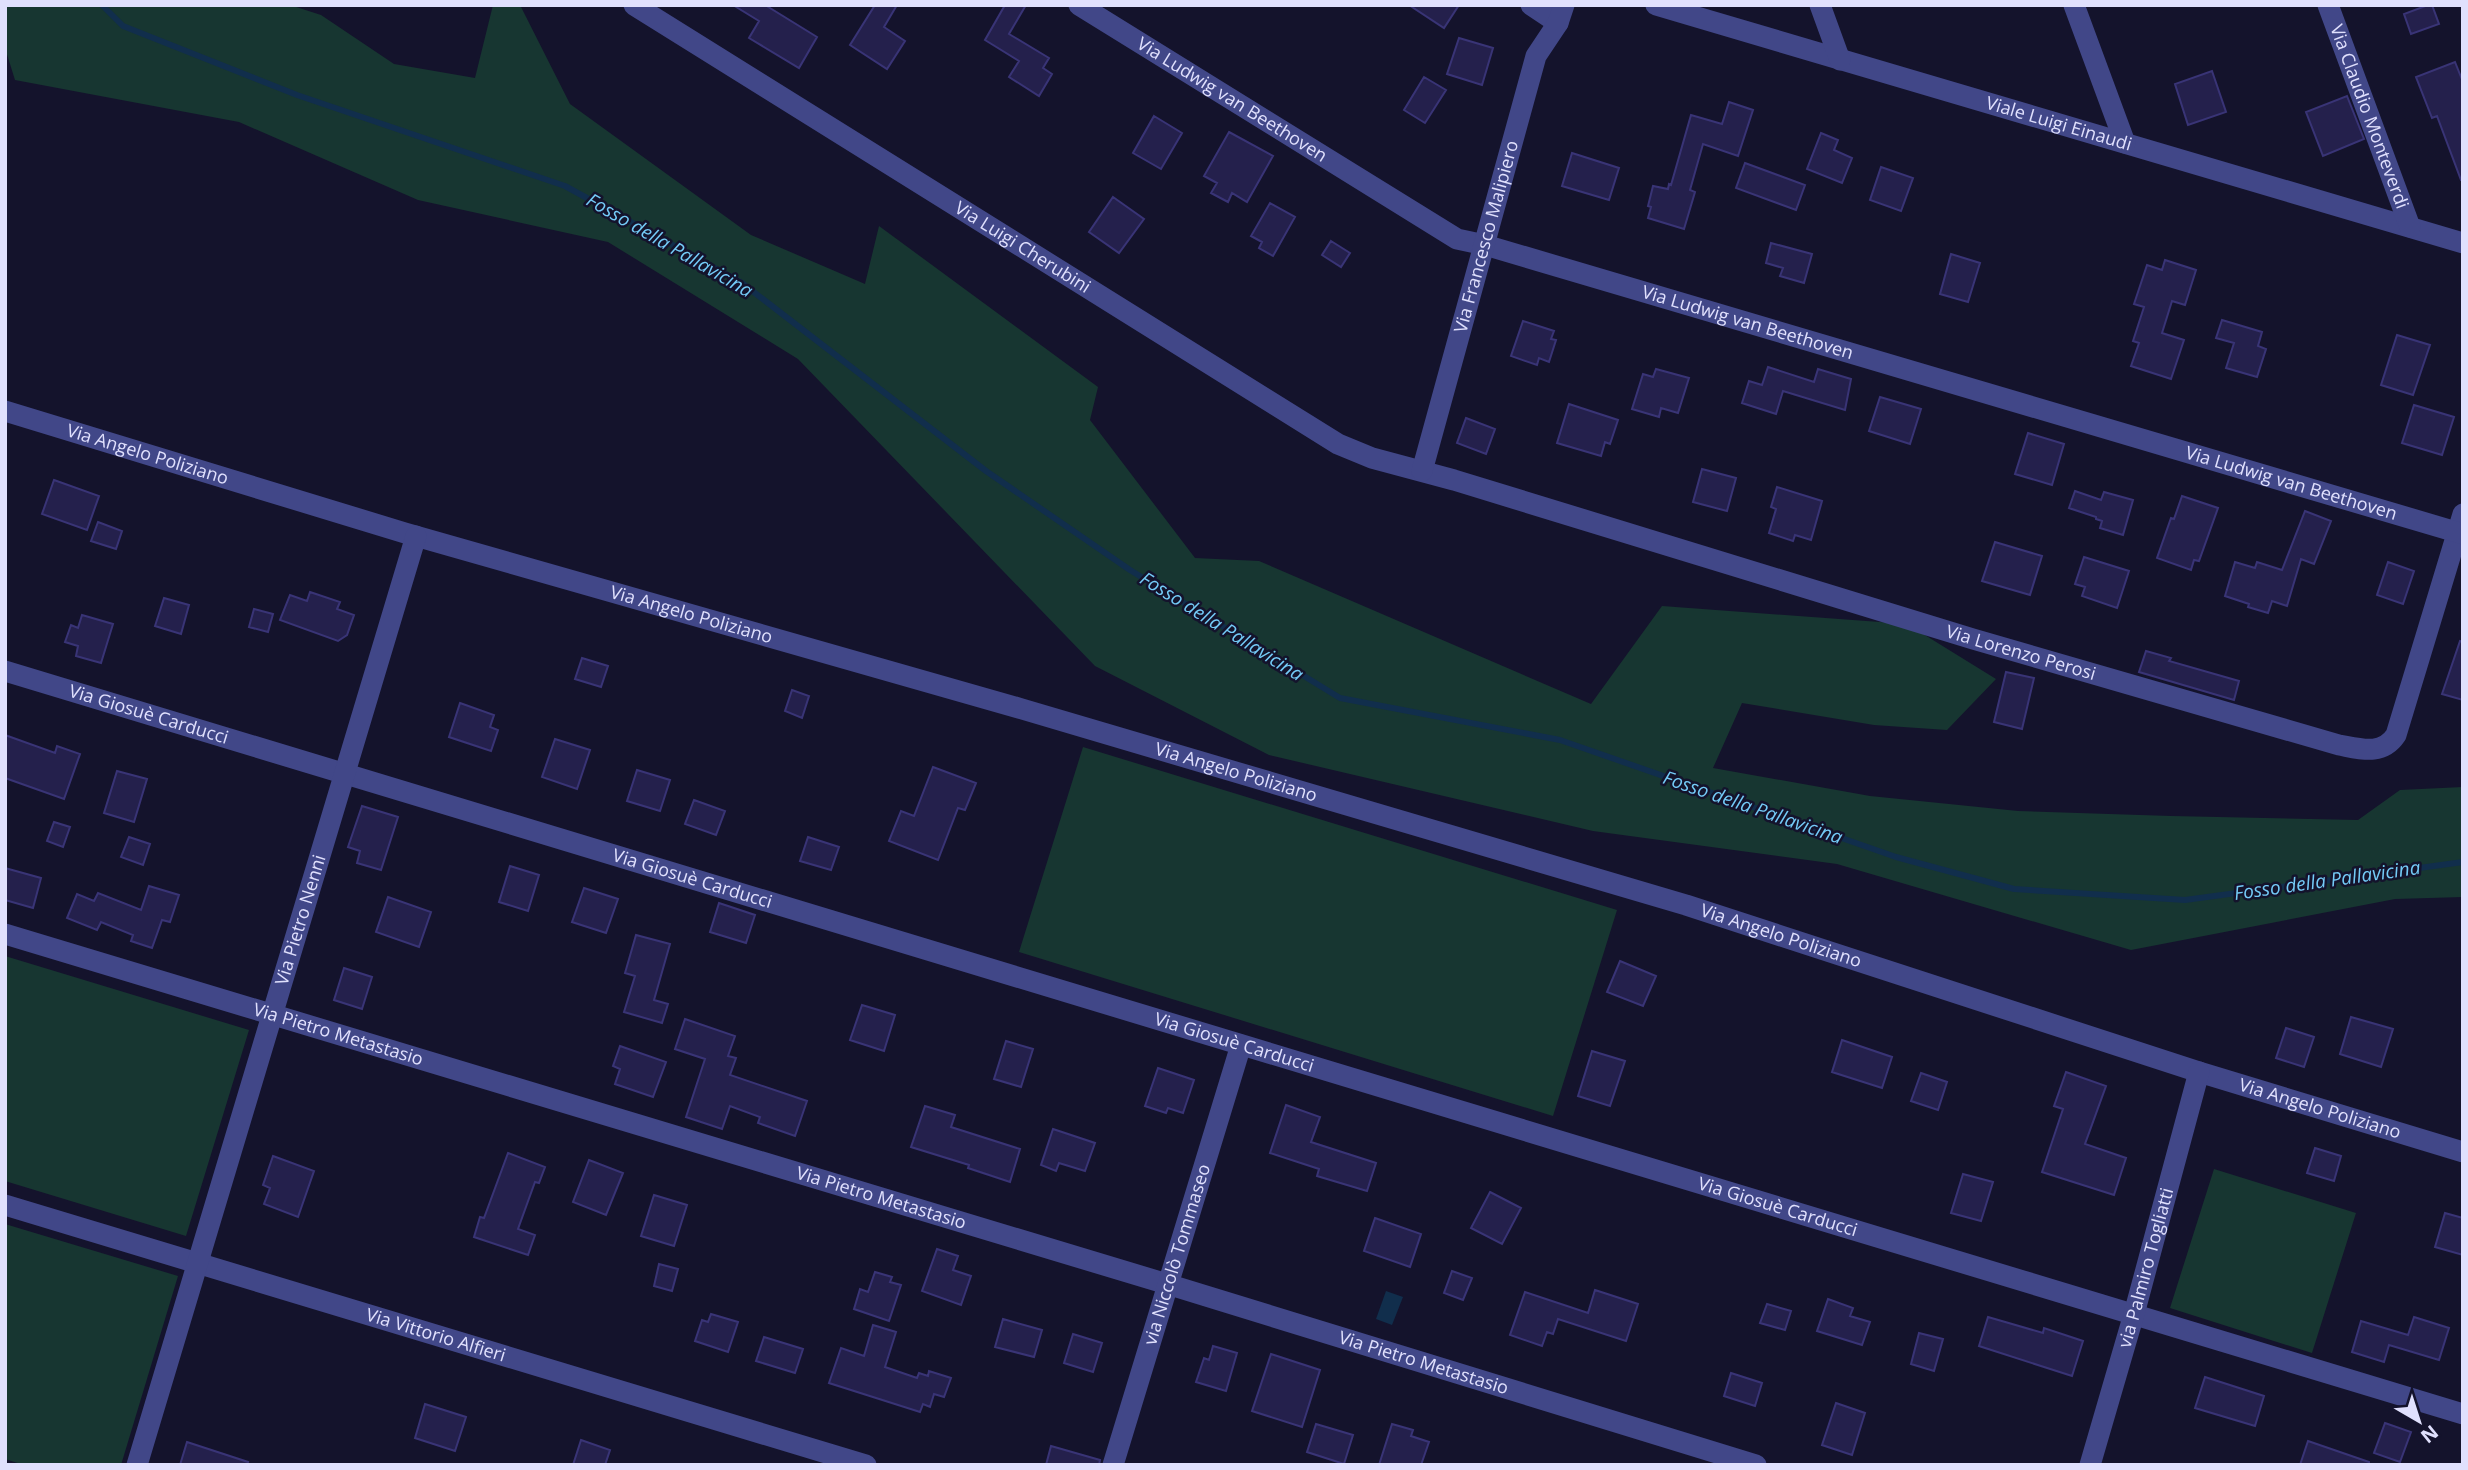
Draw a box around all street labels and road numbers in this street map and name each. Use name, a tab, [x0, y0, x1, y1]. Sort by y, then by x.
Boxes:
street label: Via Claudio Monteverdi	[2325, 21, 2415, 212]
street label: Via Ludwig van Beethoven	[1133, 31, 1332, 167]
street label: Viale Luigi Einaudi	[1983, 90, 2135, 156]
street label: Via Francesco Malipiero	[1448, 138, 1523, 335]
street label: Via Luigi Cherubini	[951, 195, 1096, 298]
street label: Via Ludwig van Beethoven	[1639, 279, 1857, 364]
street label: Via Angelo Poliziano	[64, 418, 232, 489]
street label: Via Ludwig van Beethoven	[2183, 440, 2400, 525]
street label: Via Angelo Poliziano	[608, 579, 776, 648]
street label: Via Lorenzo Perosi	[1943, 618, 2099, 685]
street label: Via Giosuè Carducci	[66, 678, 232, 749]
street label: Via Angelo Poliziano	[1152, 736, 1320, 807]
street label: Via Giosuè Carducci	[610, 842, 775, 913]
street label: Via Pietro Nenni	[269, 852, 331, 988]
street label: Via Angelo Poliziano	[1698, 898, 1865, 972]
street label: Via Pietro Metastasio	[251, 996, 426, 1070]
street label: Via Giosuè Carducci	[1152, 1006, 1317, 1077]
street label: Via Angelo Poliziano	[2236, 1072, 2404, 1144]
street label: Via Pietro Metastasio	[793, 1160, 969, 1234]
street label: via Niccolò Tommaseo	[1137, 1161, 1215, 1348]
street label: Via Giosuè Carducci	[1695, 1170, 1861, 1241]
street label: via Palmiro Togliatti	[2112, 1185, 2178, 1350]
street label: Via Vittorio Alfieri	[363, 1302, 509, 1367]
street label: Via Pietro Metastasio	[1336, 1325, 1512, 1399]

